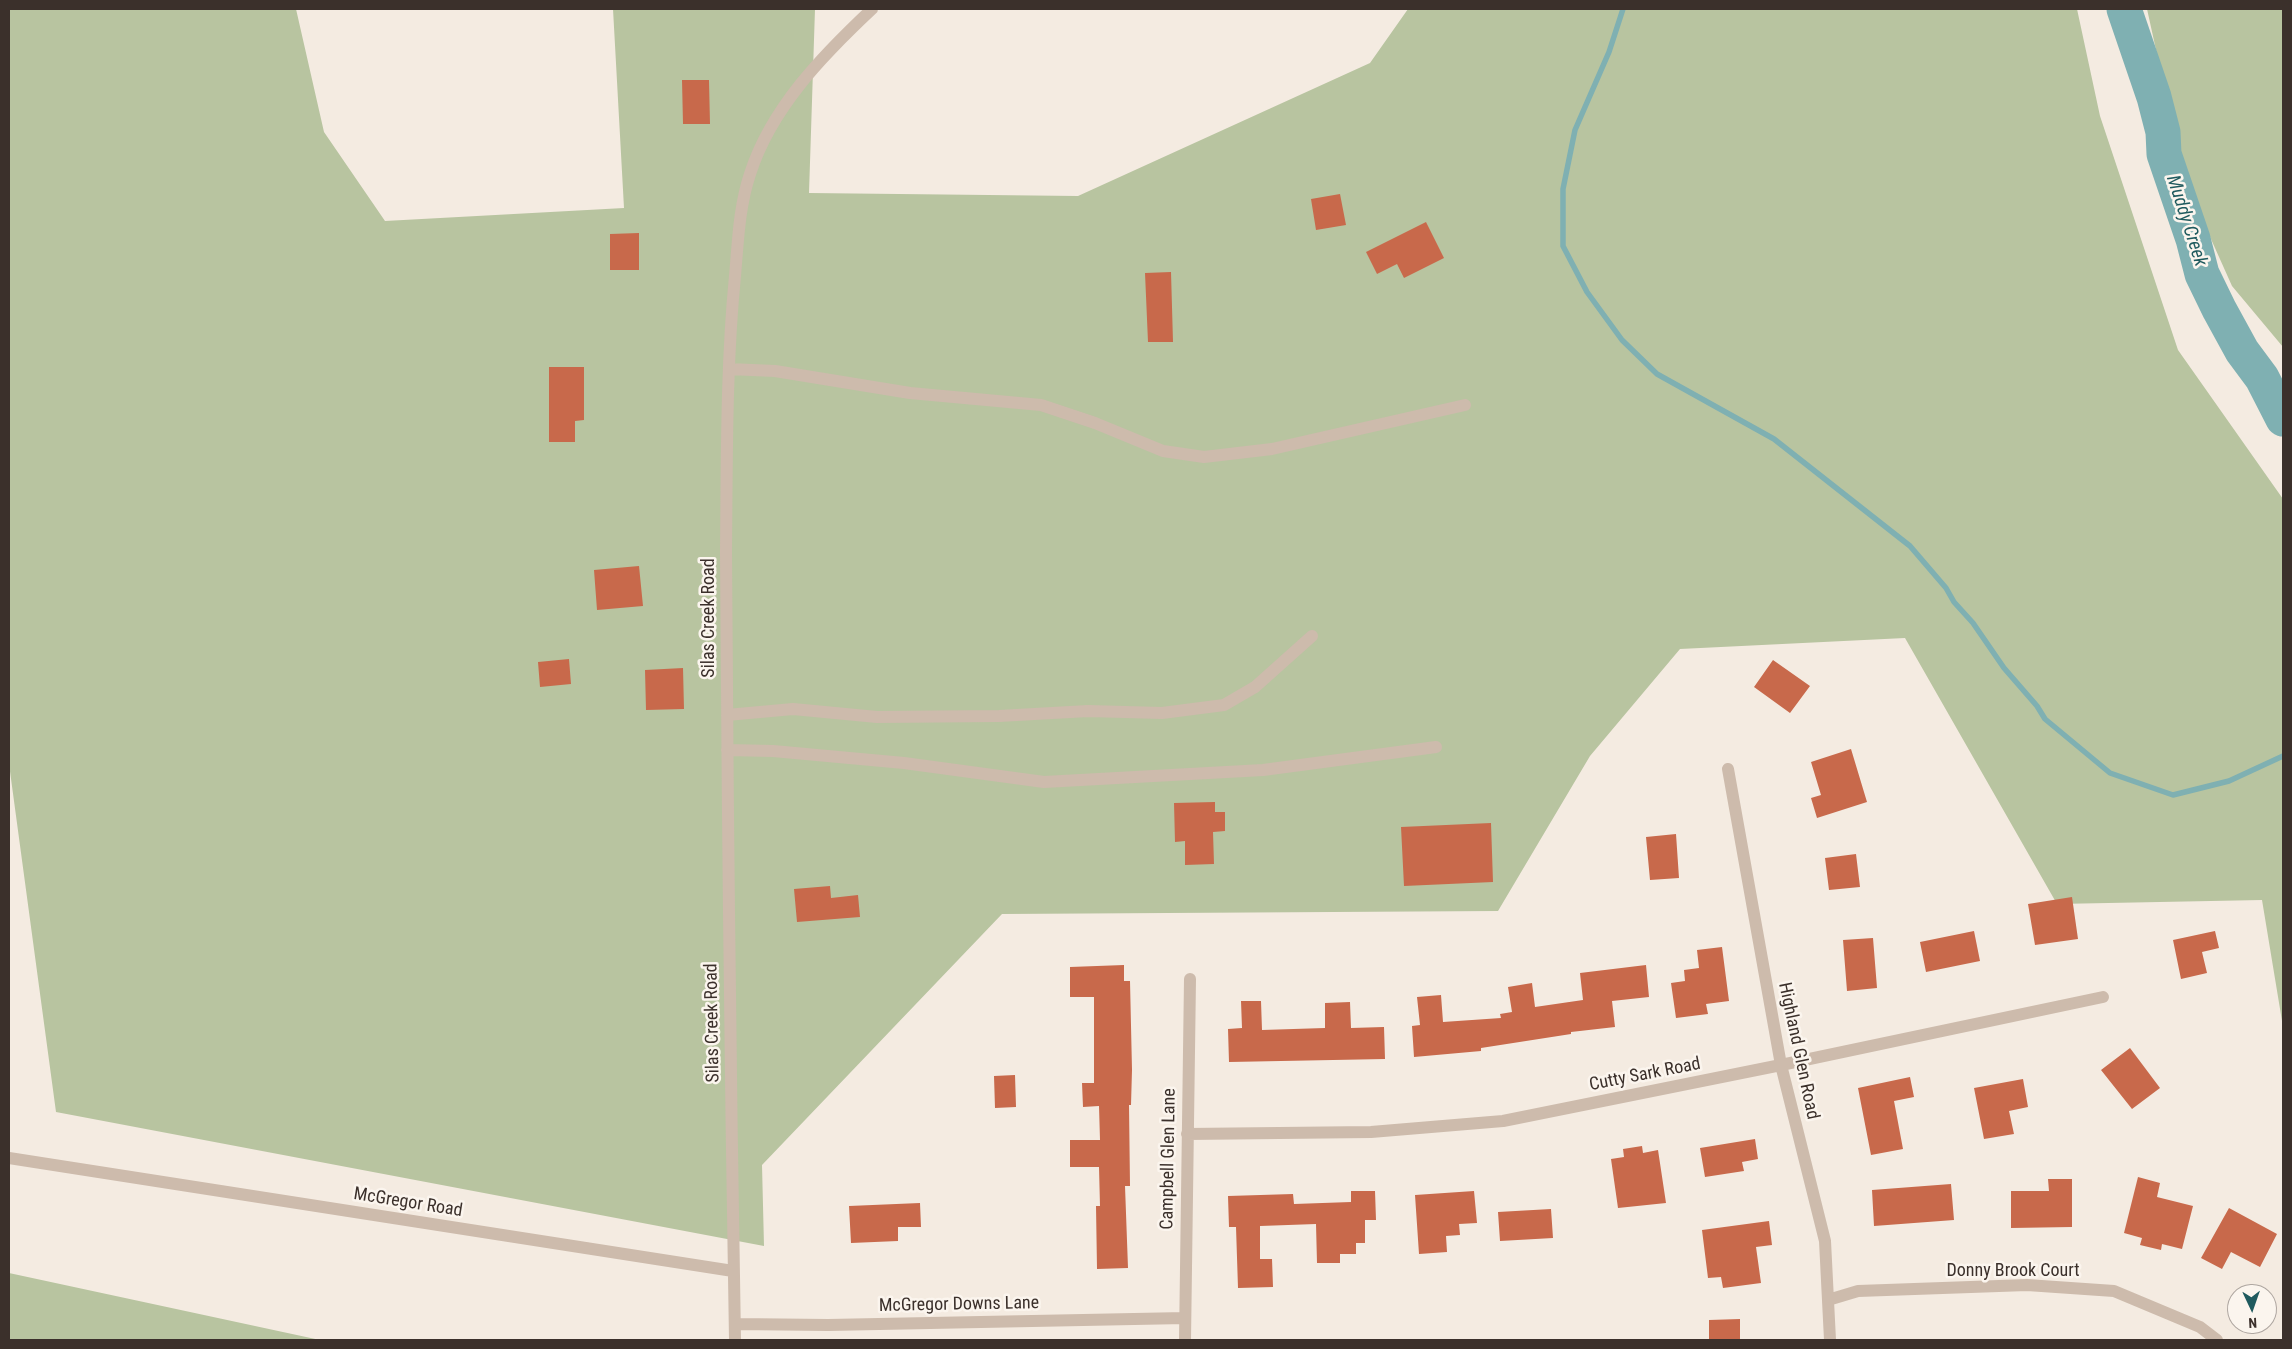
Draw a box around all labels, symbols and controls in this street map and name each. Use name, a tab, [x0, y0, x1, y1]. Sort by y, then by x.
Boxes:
water label: Muddy Creek	[2161, 173, 2211, 269]
street label: Silas Creek Road	[698, 558, 720, 678]
street label: Silas Creek Road	[701, 963, 725, 1083]
street label: Highland Glen Road	[1773, 980, 1823, 1122]
street label: Cutty Sark Road	[1587, 1054, 1703, 1096]
street label: Campbell Glen Lane	[1157, 1088, 1181, 1230]
street label: McGregor Road	[352, 1184, 464, 1222]
street label: Donny Brook Court	[1946, 1260, 2080, 1282]
north arrow	[2227, 1284, 2277, 1334]
street label: McGregor Downs Lane	[879, 1293, 1039, 1317]
text: N	[2248, 1315, 2257, 1331]

